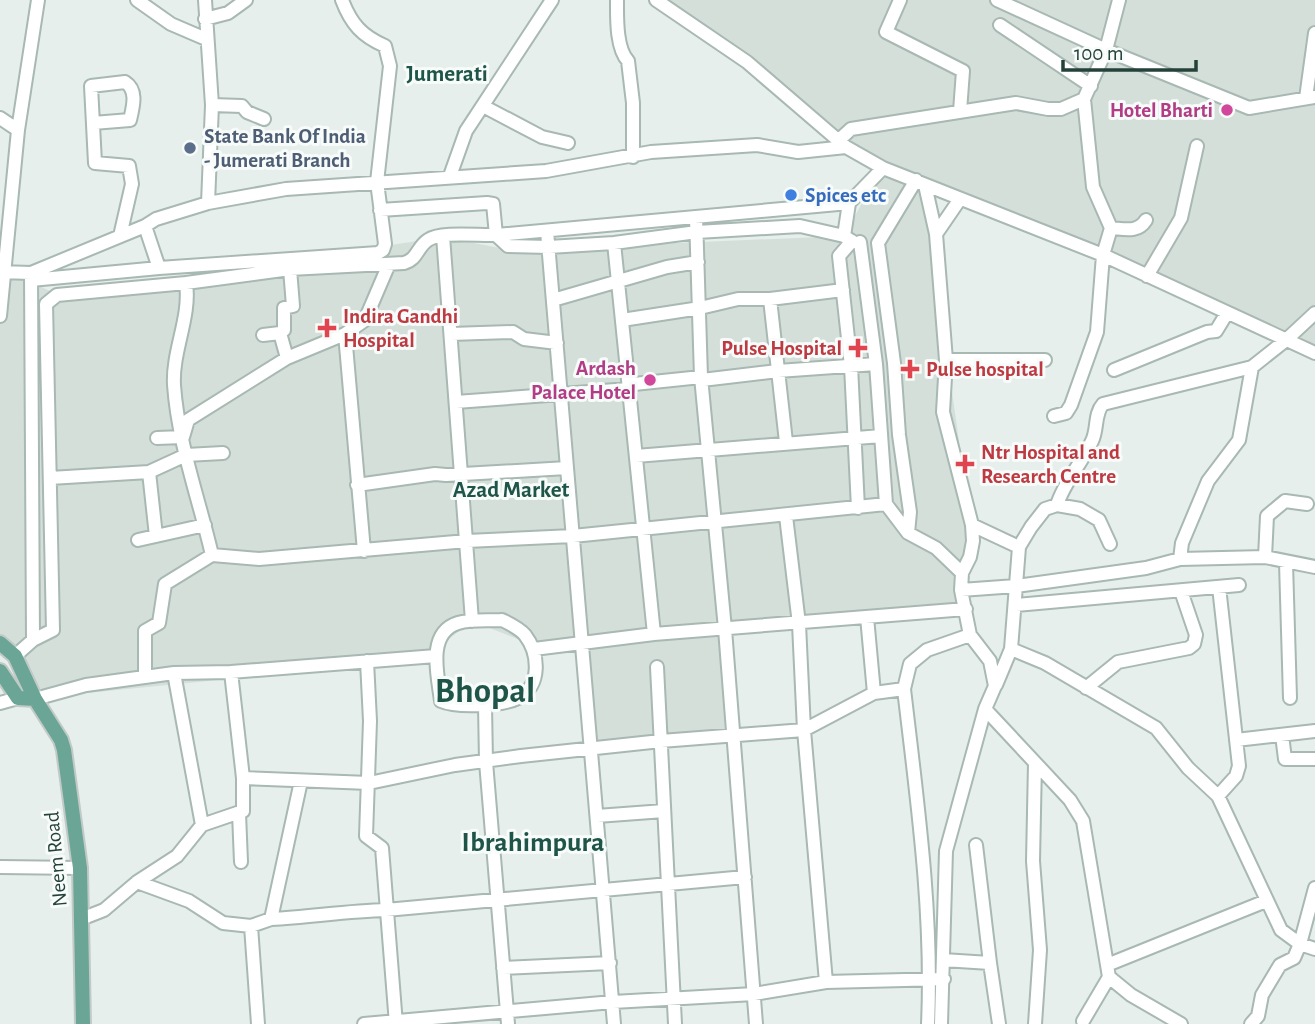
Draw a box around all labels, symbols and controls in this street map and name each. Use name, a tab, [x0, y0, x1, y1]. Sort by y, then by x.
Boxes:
scale bar	[1063, 28, 1196, 72]
text: 100 m	[1074, 43, 1124, 64]
district label: Jumerati	[406, 63, 488, 86]
place label: Hotel Bharti	[1110, 100, 1213, 121]
marker: Hotel Bharti	[1219, 102, 1235, 118]
place label: State Bank Of India - Jumerati Branch	[204, 126, 366, 171]
marker: State Bank Of India - Jumerati Branch	[182, 140, 198, 156]
place label: Spices etc	[805, 185, 886, 206]
marker: Spices etc	[783, 187, 799, 203]
place label: Indira Gandhi Hospital	[343, 306, 458, 351]
marker: Indira Gandhi Hospital	[317, 318, 337, 338]
place label: Pulse Hospital	[721, 338, 842, 359]
marker: Pulse Hospital	[848, 338, 868, 358]
place label: Ardash Palace Hotel	[531, 358, 636, 403]
marker: Pulse hospital	[900, 359, 920, 379]
place label: Pulse hospital	[926, 359, 1044, 380]
marker: Ardash Palace Hotel	[642, 372, 658, 388]
place label: Ntr Hospital and Research Centre	[981, 442, 1120, 487]
marker: Ntr Hospital and Research Centre	[955, 454, 975, 474]
district label: Azad Market	[453, 479, 570, 502]
district label: Bhopal	[435, 674, 535, 709]
street label: Neem Road	[41, 810, 71, 907]
district label: Ibrahimpura	[462, 829, 604, 857]

